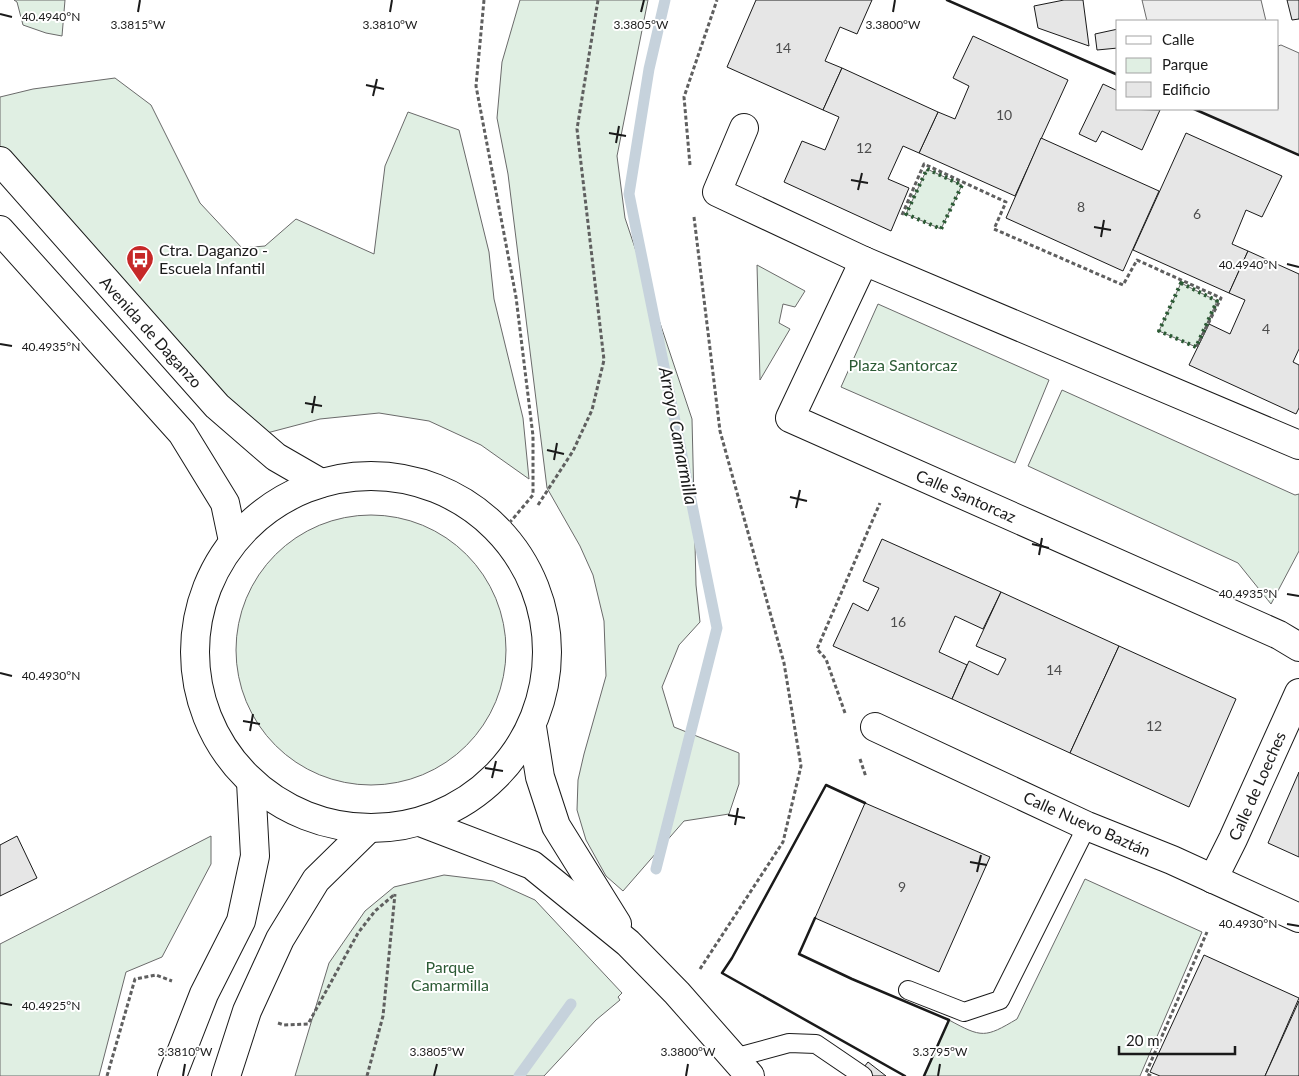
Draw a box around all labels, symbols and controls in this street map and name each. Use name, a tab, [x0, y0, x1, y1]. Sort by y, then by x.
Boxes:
text: 40.4940°N	[22, 9, 80, 24]
text: 3.3815°W	[110, 17, 166, 32]
text: 3.3810°W	[362, 17, 418, 32]
text: 3.3805°W	[613, 17, 669, 32]
text: 3.3800°W	[865, 17, 921, 32]
legend	[1116, 20, 1279, 110]
text: Calle	[1162, 30, 1195, 48]
house number: 14	[775, 39, 791, 56]
text: Parque	[1162, 55, 1208, 73]
text: Edificio	[1162, 80, 1210, 98]
house number: 10	[996, 106, 1012, 123]
house number: 12	[856, 139, 872, 156]
house number: 8	[1077, 198, 1085, 215]
house number: 6	[1193, 205, 1201, 222]
place label: Ctra. Daganzo - Escuela Infantil	[159, 240, 268, 277]
bus stop icon: Ctra. Daganzo - Escuela Infantil	[125, 244, 155, 283]
text: 40.4940°N	[1219, 257, 1277, 272]
street label: Avenida de Daganzo	[96, 272, 206, 391]
house number: 4	[1262, 320, 1270, 337]
text: 40.4935°N	[22, 339, 80, 354]
park label: Plaza Santorcaz	[849, 355, 958, 374]
water label: Arroyo Camarmilla	[655, 364, 703, 507]
street label: Calle Santorcaz	[913, 465, 1019, 526]
text: 40.4935°N	[1219, 586, 1277, 601]
house number: 16	[890, 613, 906, 630]
house number: 14	[1046, 661, 1062, 678]
text: 40.4930°N	[22, 668, 80, 683]
house number: 12	[1146, 717, 1162, 734]
street label: Calle de Loeches	[1224, 728, 1289, 843]
street label: Calle Nuevo Baztán	[1021, 787, 1154, 860]
house number: 9	[898, 878, 906, 895]
text: 40.4930°N	[1219, 916, 1277, 931]
park label: Parque Camarmilla	[411, 957, 489, 994]
text: 40.4925°N	[22, 998, 80, 1013]
scale bar	[1119, 1024, 1235, 1056]
text: 20 m	[1126, 1031, 1160, 1049]
text: 3.3810°W	[157, 1044, 213, 1059]
text: 3.3805°W	[409, 1044, 465, 1059]
text: 3.3800°W	[660, 1044, 716, 1059]
text: 3.3795°W	[912, 1044, 968, 1059]

